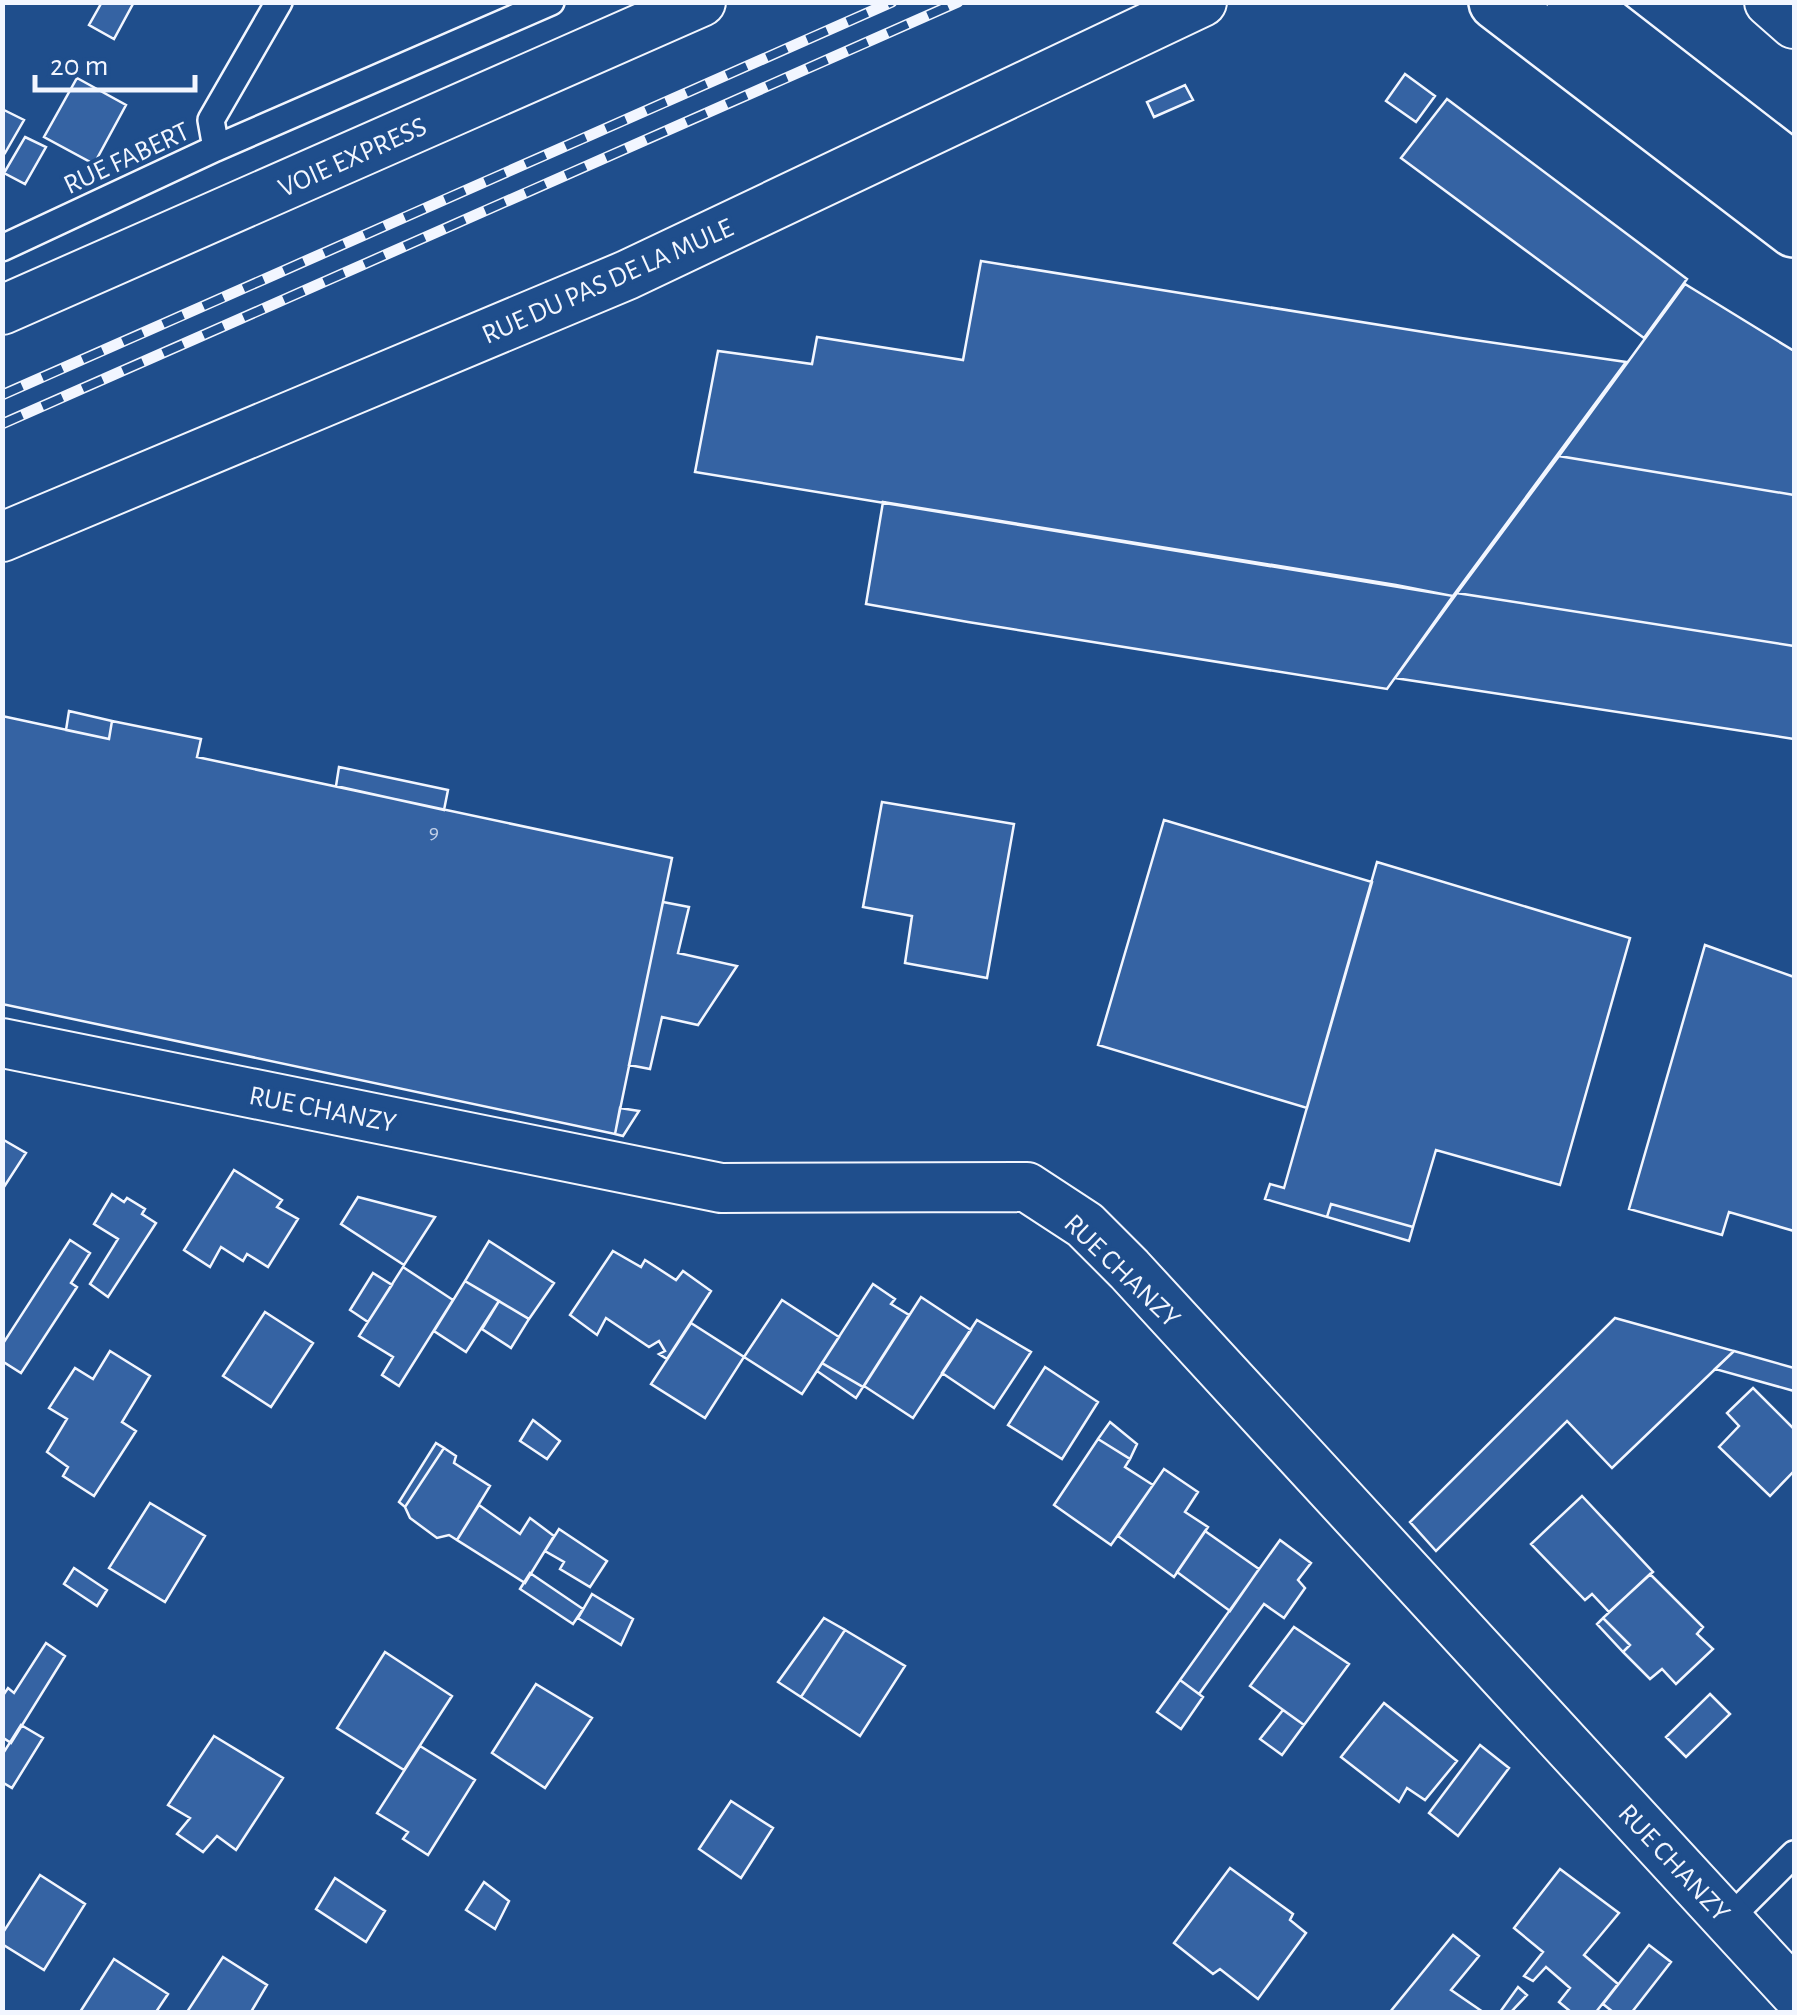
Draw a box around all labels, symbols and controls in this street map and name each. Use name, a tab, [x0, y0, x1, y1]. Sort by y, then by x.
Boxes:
scale bar	[35, 30, 195, 92]
text: 20 m	[50, 51, 108, 81]
street label: VOIE EXPRESS	[275, 113, 431, 203]
street label: RUE FABERT	[60, 117, 194, 200]
street label: RUE DU PAS DE LA MULE	[478, 214, 738, 350]
house number: 9	[429, 820, 439, 842]
street label: RUE CHANZY	[247, 1082, 399, 1138]
street label: RUE CHANZY	[1058, 1210, 1185, 1333]
street label: RUE CHANZY	[1612, 1799, 1735, 1928]

